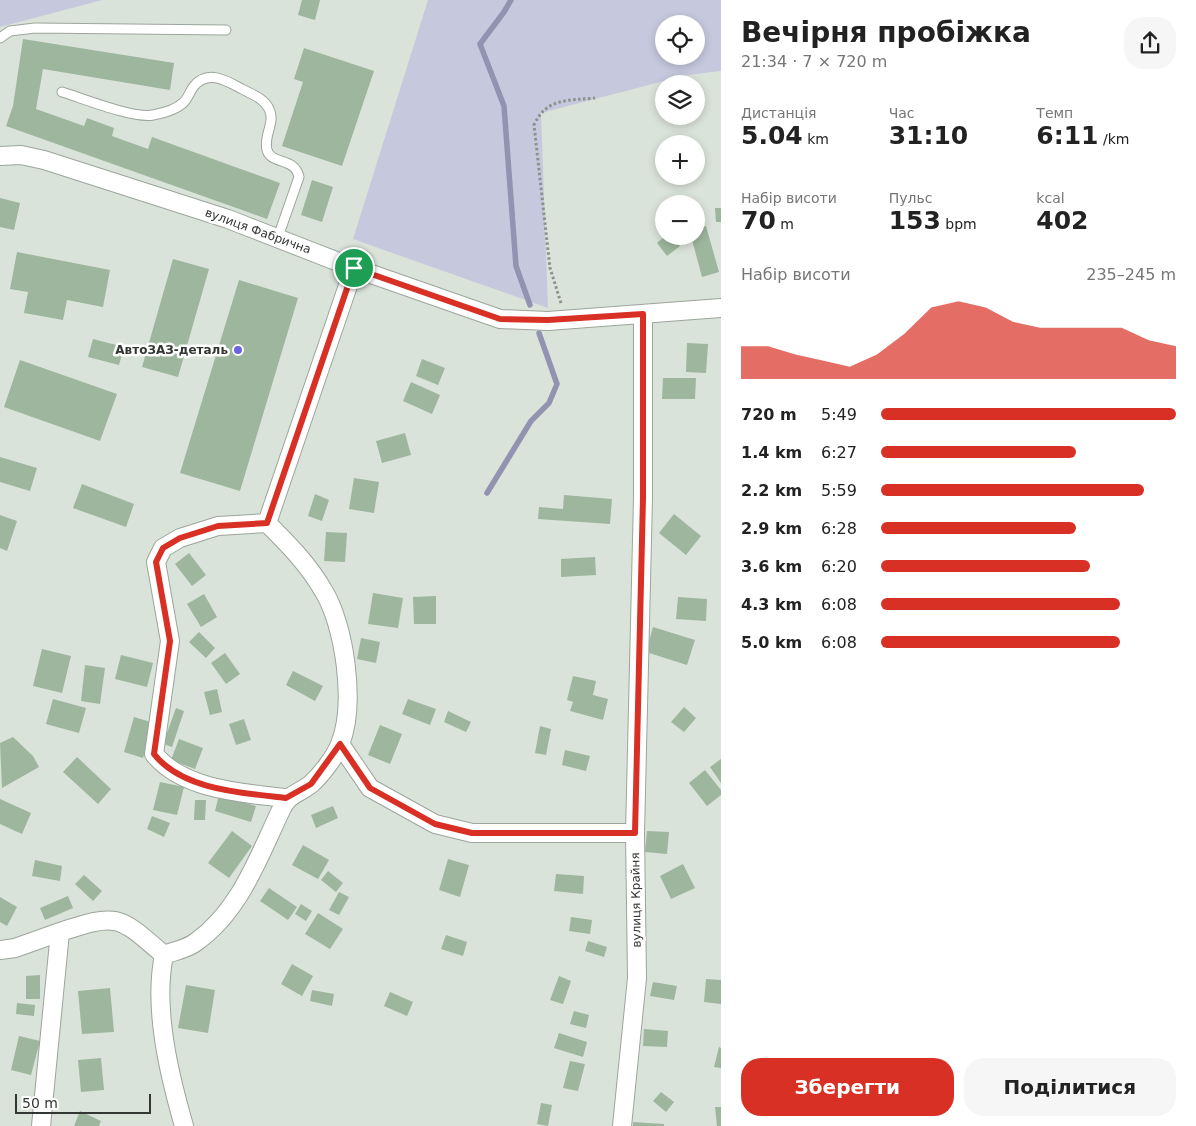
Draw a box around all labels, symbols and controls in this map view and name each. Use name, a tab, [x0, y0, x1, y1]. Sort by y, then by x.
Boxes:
map controls	[655, 15, 705, 245]
button: locate	[655, 15, 705, 65]
text: Вечірня пробіжка	[741, 16, 1031, 49]
button: share	[1124, 17, 1176, 69]
text: 21:34 · 7 × 720 m	[741, 52, 887, 71]
button: layers	[655, 75, 705, 125]
text: Дистанція	[741, 105, 816, 121]
text: Час	[889, 105, 915, 121]
text: Темп	[1036, 105, 1073, 121]
text: 5.04	[741, 121, 803, 150]
text: 31:10	[889, 121, 968, 150]
text: 6:11	[1036, 121, 1099, 150]
text: km	[803, 131, 829, 147]
text: /km	[1099, 131, 1129, 147]
button: +	[655, 135, 705, 185]
text: Набір висоти	[741, 190, 837, 206]
text: Пульс	[889, 190, 932, 206]
text: kcal	[1036, 190, 1065, 206]
button: −	[655, 195, 705, 245]
street label: вулиця Фабрична	[203, 205, 313, 257]
text: 70	[741, 206, 776, 235]
text: 153	[889, 206, 941, 235]
text: 402	[1036, 206, 1089, 235]
text: m	[776, 216, 794, 232]
text: bpm	[941, 216, 977, 232]
pin	[333, 247, 375, 289]
icon: arrive	[340, 254, 368, 282]
text: Набір висоти	[741, 265, 851, 284]
text: 235–245 m	[1086, 265, 1176, 284]
place label: АвтоЗАЗ-деталь	[115, 343, 228, 357]
marker: АвтоЗАЗ-деталь	[232, 344, 244, 356]
text: 720 m	[741, 405, 797, 424]
text: 5:49	[821, 405, 857, 424]
text: 1.4 km	[741, 443, 802, 462]
text: 6:27	[821, 443, 857, 462]
text: 2.2 km	[741, 481, 802, 500]
text: 5:59	[821, 481, 857, 500]
text: 2.9 km	[741, 519, 802, 538]
text: 6:28	[821, 519, 857, 538]
text: 3.6 km	[741, 557, 802, 576]
text: 6:20	[821, 557, 857, 576]
text: 4.3 km	[741, 595, 802, 614]
text: 6:08	[821, 595, 857, 614]
text: 5.0 km	[741, 633, 802, 652]
text: 6:08	[821, 633, 857, 652]
street label: вулиця Крайня	[628, 852, 644, 948]
button: Зберегти	[741, 1058, 954, 1116]
button: Поділитися	[964, 1058, 1176, 1116]
scale bar	[15, 1091, 151, 1114]
text: 50 m	[22, 1095, 58, 1111]

